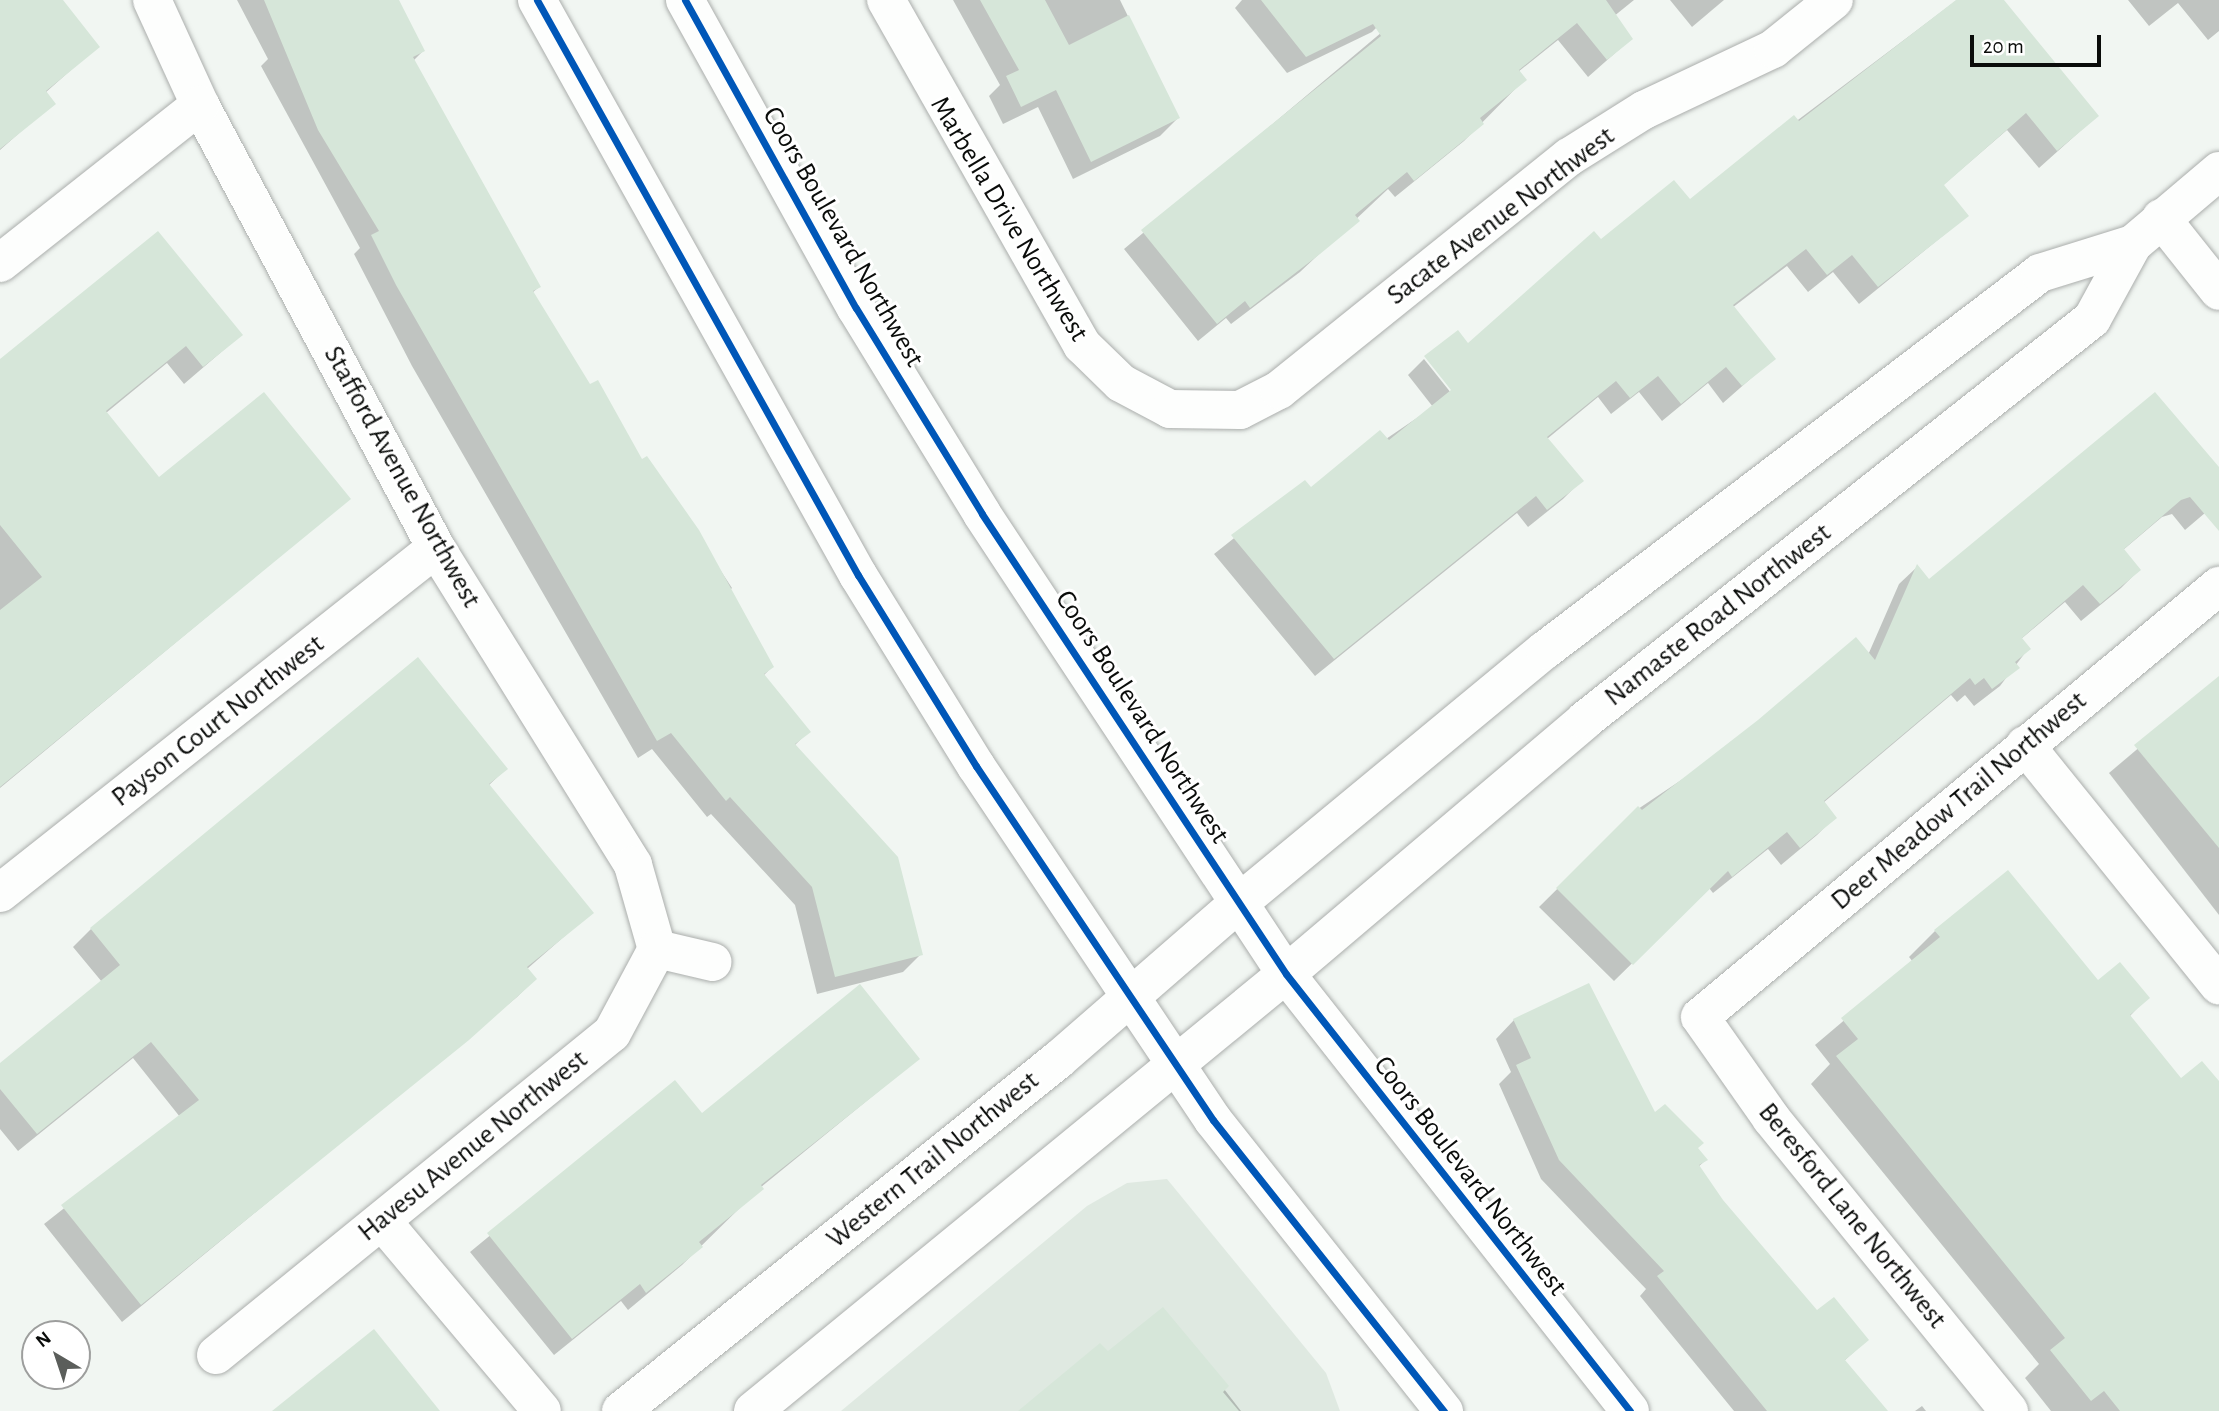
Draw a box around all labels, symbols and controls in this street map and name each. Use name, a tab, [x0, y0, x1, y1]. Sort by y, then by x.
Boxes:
scale bar	[1974, 21, 2105, 65]
text: 20 m	[1983, 36, 2024, 57]
street label: Marbella Drive Northwest	[923, 90, 1095, 348]
street label: Coors Boulevard Northwest	[755, 101, 931, 373]
street label: Sacate Avenue Northwest	[1381, 120, 1621, 312]
street label: Stafford Avenue Northwest	[316, 340, 488, 614]
street label: Namaste Road Northwest	[1598, 516, 1838, 714]
street label: Coors Boulevard Northwest	[1048, 584, 1236, 850]
street label: Payson Court Northwest	[105, 628, 331, 814]
street label: Deer Meadow Trail Northwest	[1825, 684, 2093, 918]
street label: Havesu Avenue Northwest	[351, 1043, 595, 1249]
street label: Coors Boulevard Northwest	[1366, 1050, 1574, 1302]
street label: Western Trail Northwest	[820, 1064, 1046, 1256]
street label: Beresford Lane Northwest	[1751, 1096, 1953, 1336]
north arrow	[21, 1320, 91, 1390]
text: N	[33, 1328, 55, 1351]

